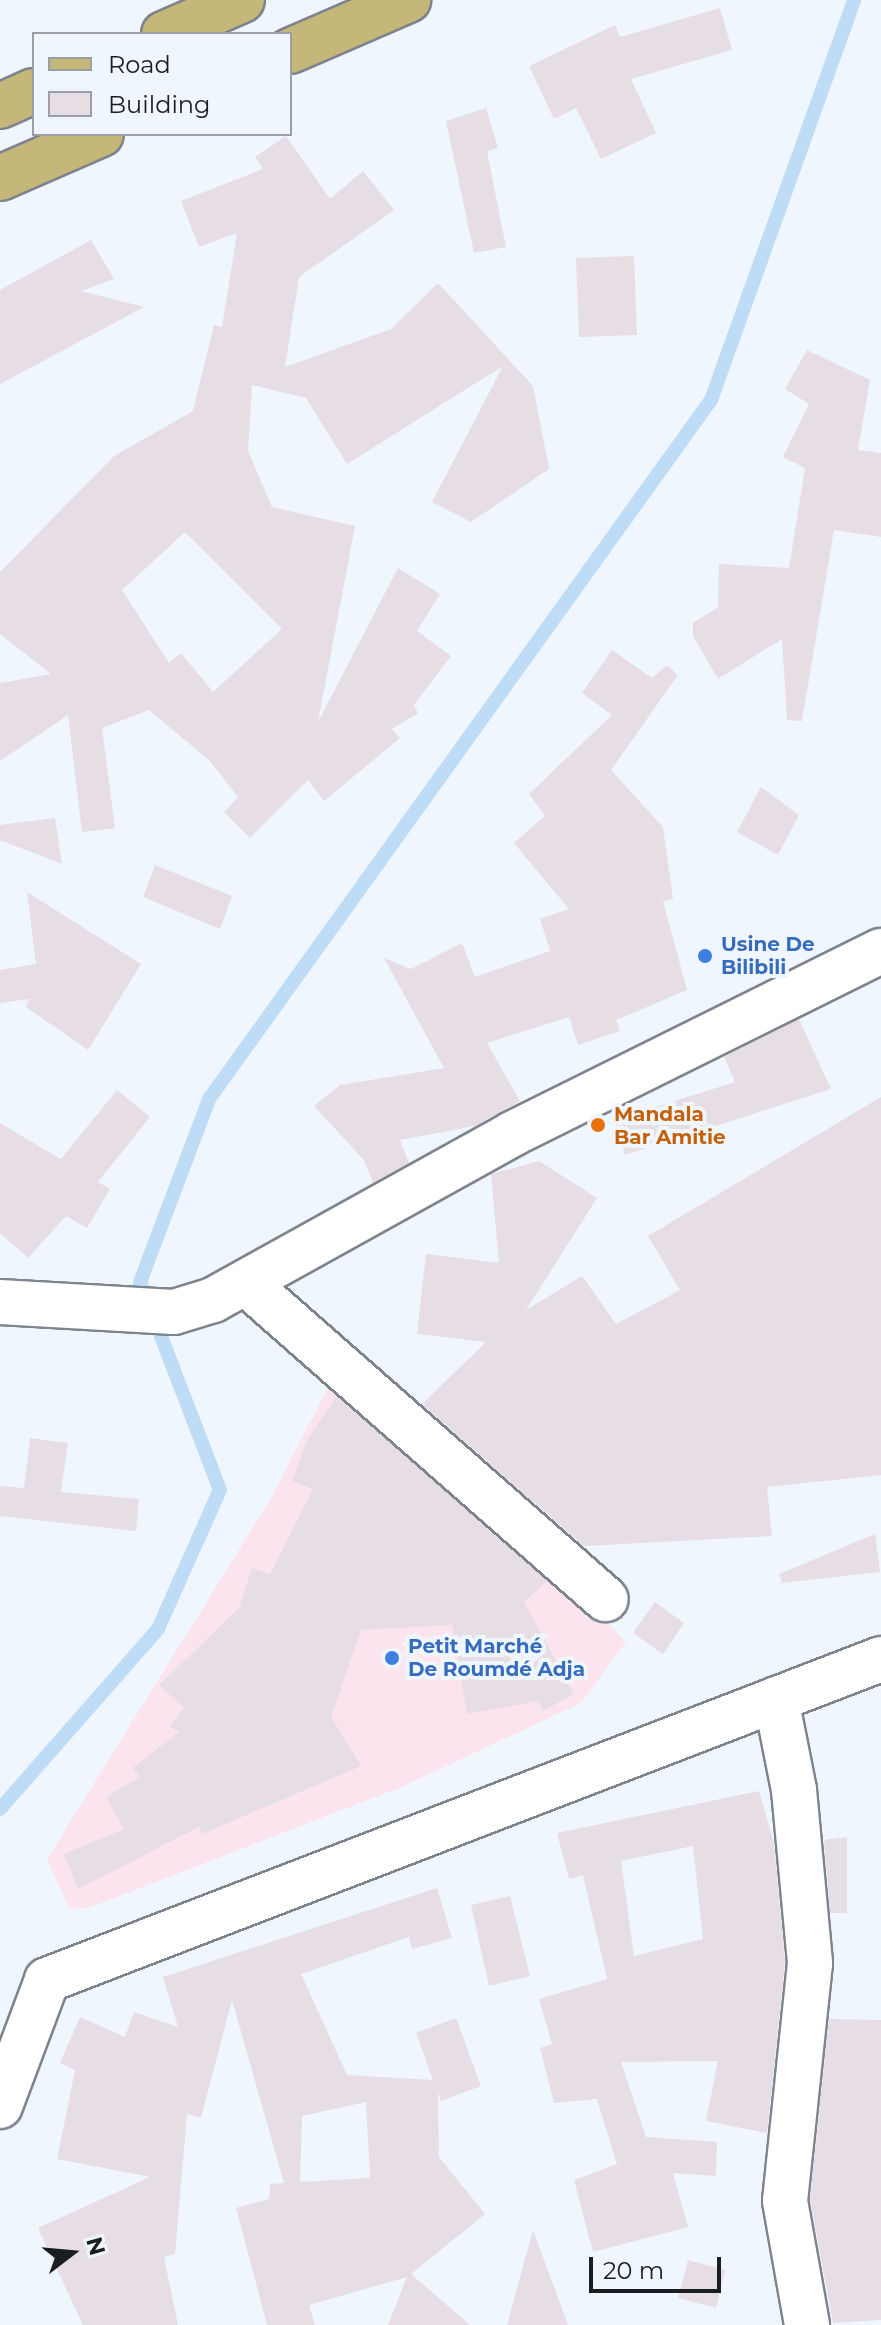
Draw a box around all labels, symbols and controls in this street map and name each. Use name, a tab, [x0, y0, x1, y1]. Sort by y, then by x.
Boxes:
legend	[32, 32, 292, 136]
text: Road	[108, 50, 171, 79]
text: Building	[108, 90, 211, 119]
place label: Usine De Bilibili	[721, 932, 815, 979]
marker: Usine De Bilibili	[696, 947, 714, 965]
place label: Mandala Bar Amitie	[614, 1102, 726, 1149]
marker: Mandala Bar Amitie	[589, 1116, 607, 1134]
place label: Petit Marché De Roumdé Adja	[408, 1634, 585, 1681]
marker: Petit Marché De Roumdé Adja	[383, 1649, 401, 1667]
north arrow	[32, 2213, 112, 2293]
text: N	[80, 2234, 111, 2259]
scale bar	[593, 2241, 725, 2291]
text: 20 m	[603, 2256, 664, 2285]

